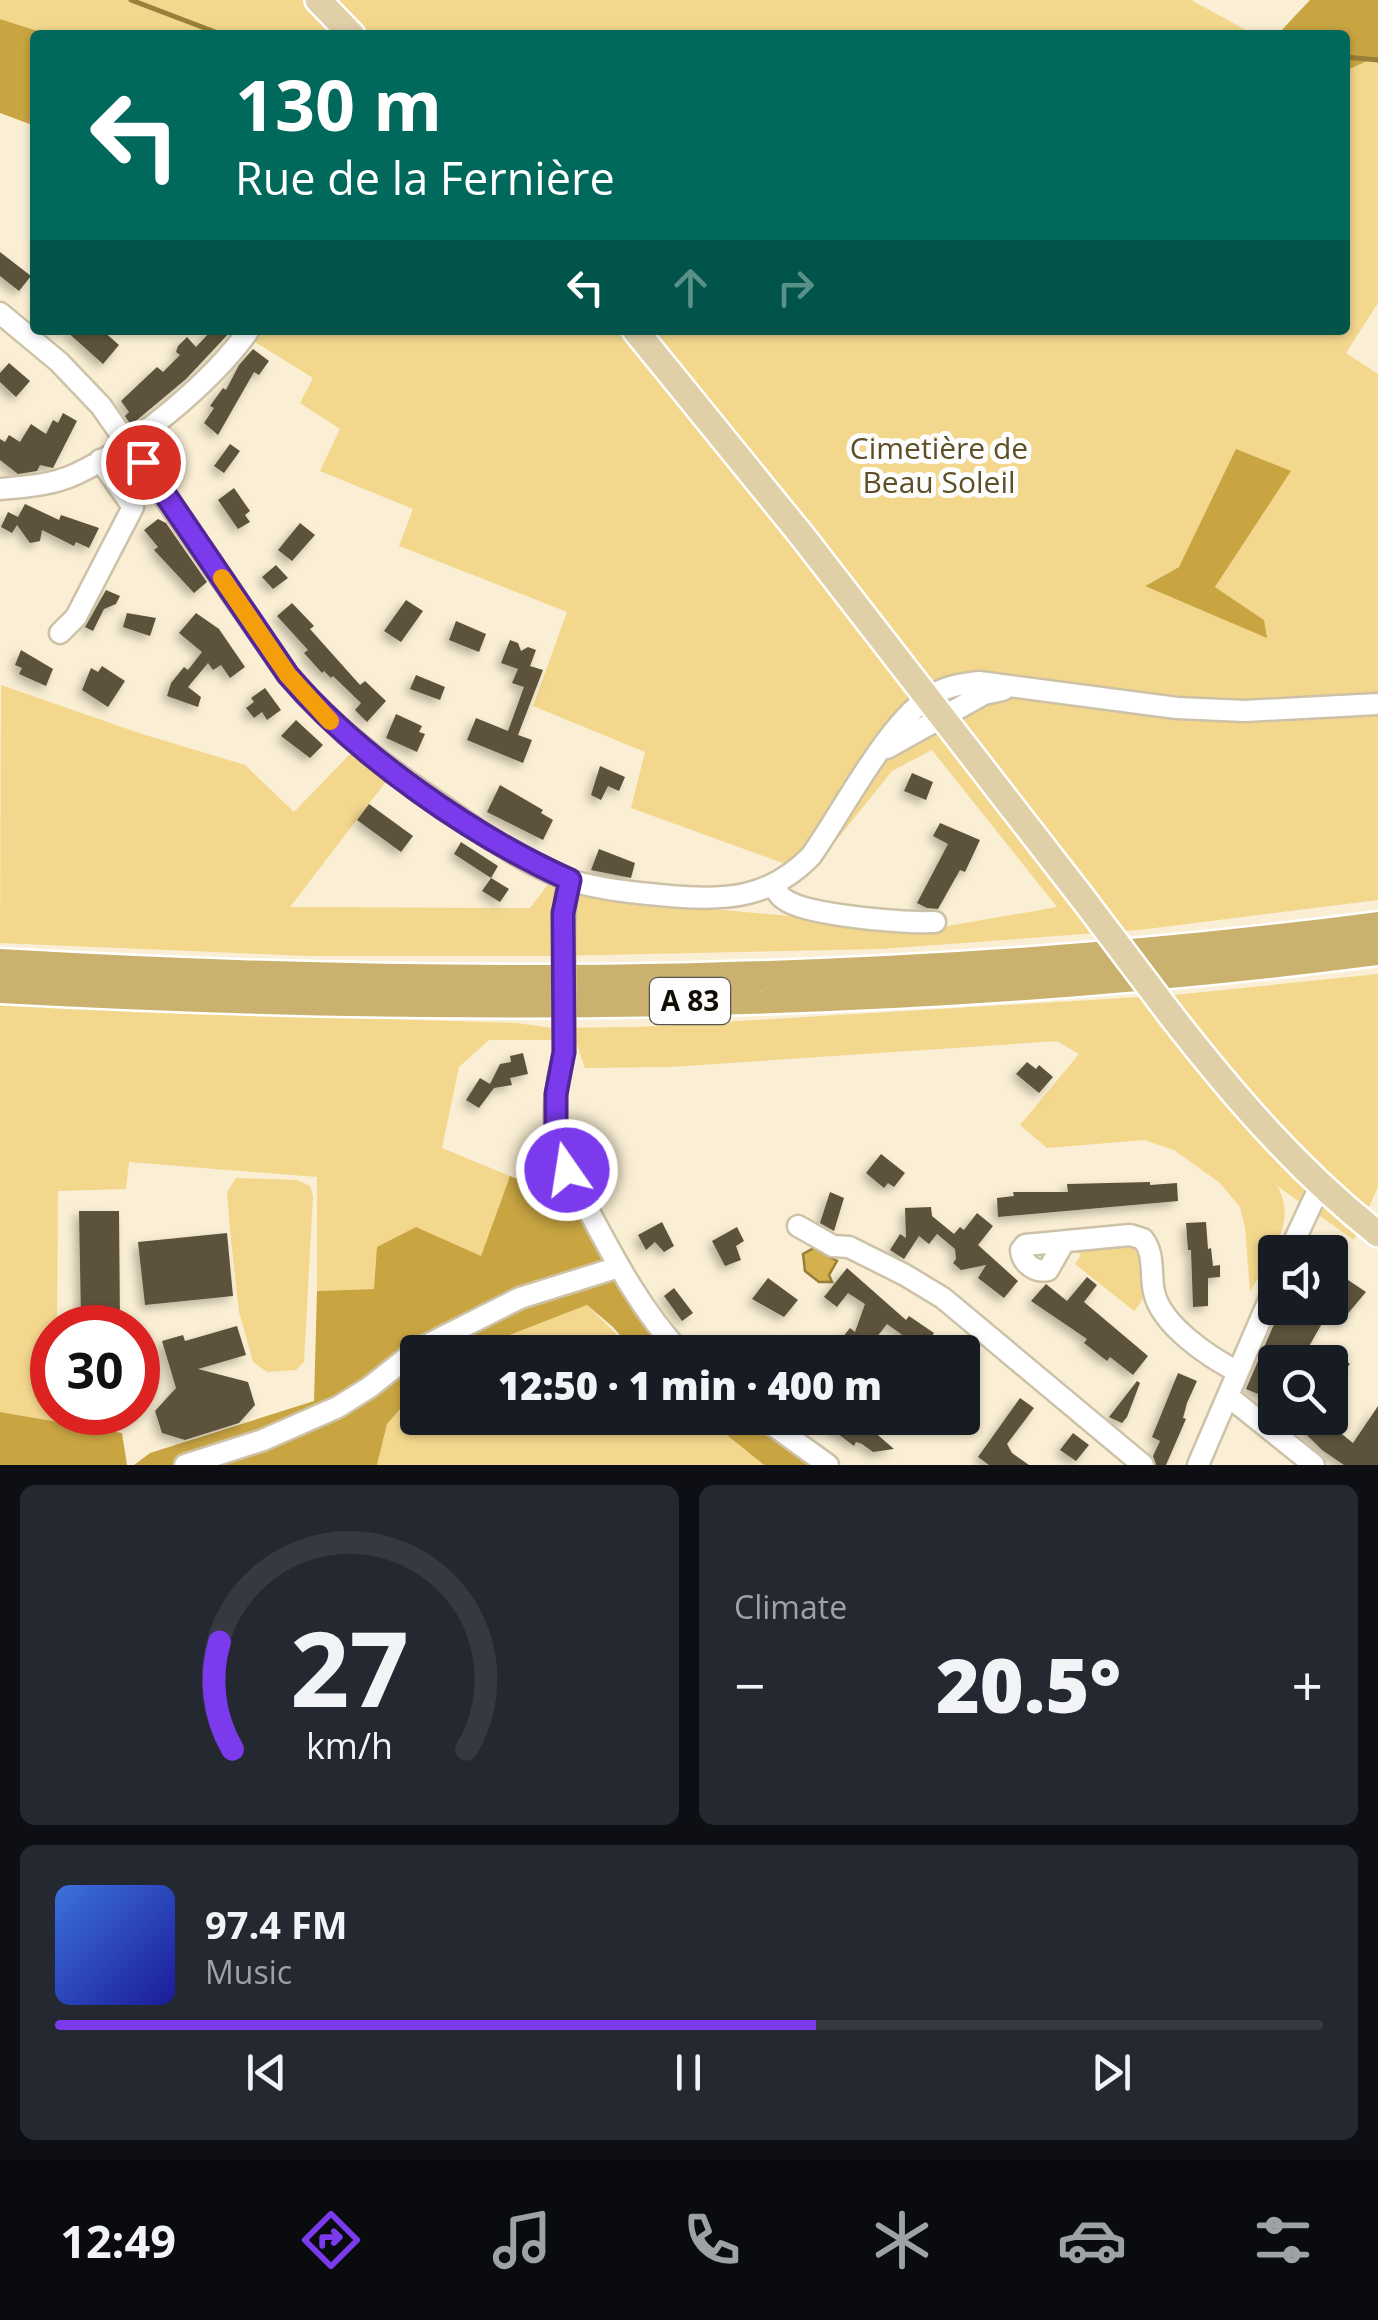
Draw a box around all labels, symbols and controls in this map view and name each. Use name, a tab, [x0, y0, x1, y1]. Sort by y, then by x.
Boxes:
text: 130 m	[235, 56, 442, 152]
icon: left	[70, 70, 200, 200]
text: Rue de la Fernière	[235, 147, 615, 208]
icon: left	[558, 260, 613, 315]
icon: ahead	[663, 260, 718, 315]
icon: right	[768, 260, 823, 315]
pin	[101, 420, 186, 505]
park label: Cimetière de Beau Soleil	[850, 427, 1028, 502]
icon: arrive	[116, 435, 171, 490]
road number: A 83	[650, 978, 730, 1024]
position arrow	[515, 1118, 619, 1222]
map controls	[1258, 1235, 1348, 1435]
button: sound	[1258, 1235, 1348, 1325]
speed limit sign: 30	[30, 1305, 160, 1435]
button: search	[1258, 1345, 1348, 1435]
text: 12:50 · 1 min · 400 m	[498, 1359, 882, 1411]
text: Climate	[734, 1585, 847, 1628]
text: 27	[290, 1596, 409, 1737]
text: 20.5°	[936, 1633, 1121, 1735]
text: −	[734, 1647, 765, 1722]
text: +	[1292, 1647, 1323, 1722]
text: km/h	[306, 1721, 393, 1769]
text: 97.4 FM	[205, 1898, 348, 1950]
text: Music	[205, 1950, 292, 1993]
icon: previous	[239, 2045, 294, 2100]
icon: pause	[661, 2045, 716, 2100]
icon: next	[1084, 2045, 1139, 2100]
icon: directions	[296, 2205, 366, 2275]
icon: music	[487, 2205, 557, 2275]
icon: phone	[677, 2205, 747, 2275]
icon: climate	[867, 2205, 937, 2275]
icon: car	[1057, 2205, 1127, 2275]
icon: filters	[1248, 2205, 1318, 2275]
text: 12:49	[60, 2210, 176, 2271]

